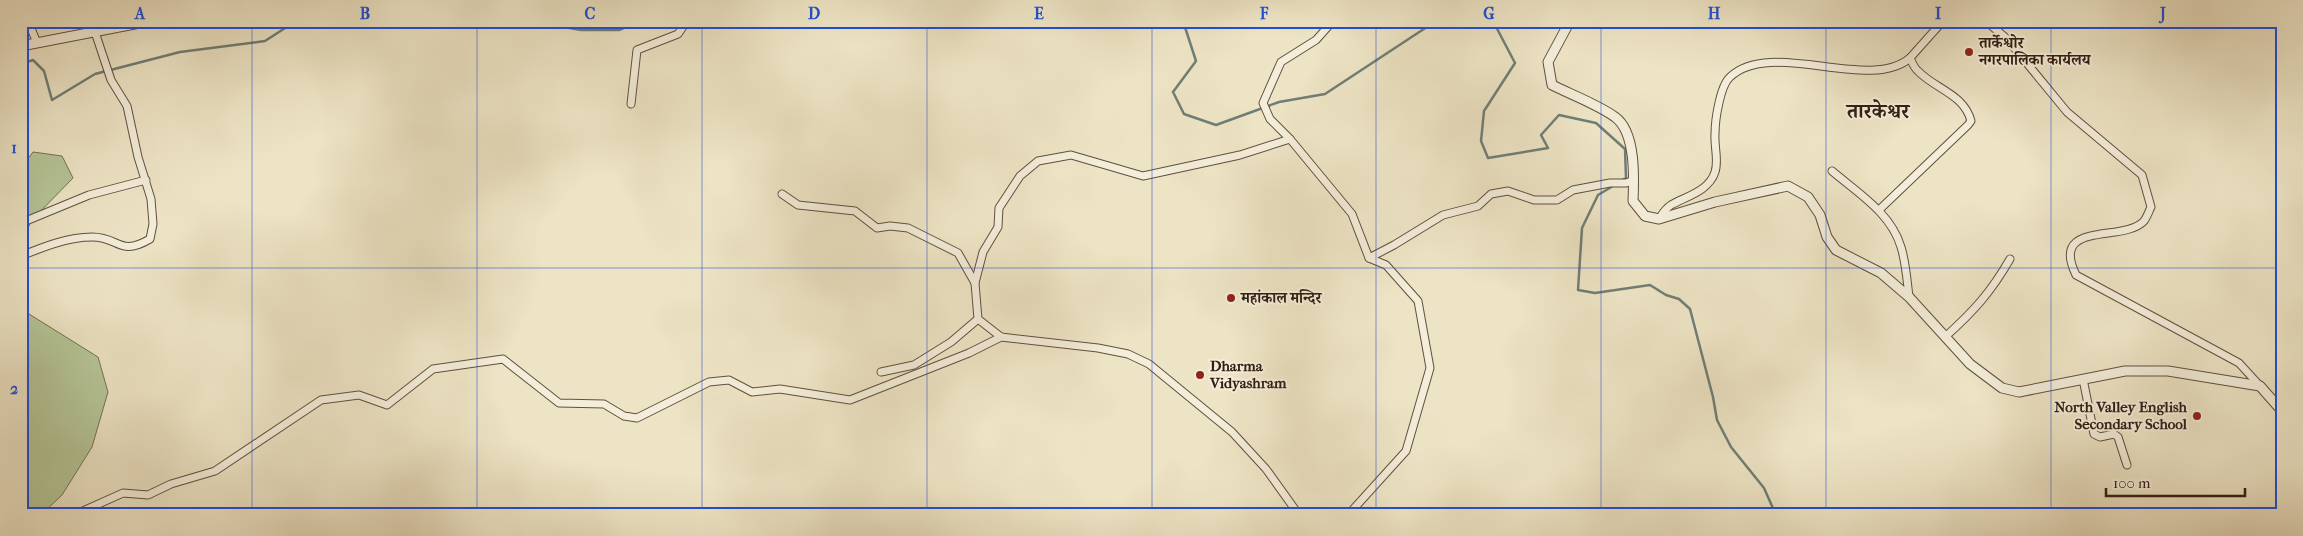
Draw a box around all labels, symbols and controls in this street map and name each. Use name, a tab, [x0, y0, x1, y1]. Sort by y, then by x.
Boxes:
text: A	[134, 4, 146, 23]
text: B	[360, 4, 370, 23]
text: C	[585, 4, 596, 23]
text: D	[808, 4, 820, 23]
text: E	[1034, 4, 1044, 23]
text: F	[1259, 4, 1269, 23]
text: G	[1483, 4, 1495, 23]
text: H	[1708, 4, 1721, 23]
text: I	[1935, 4, 1942, 23]
text: J	[2158, 4, 2166, 24]
place label: तार्केश्वोर नगरपालिका कार्यलय	[1978, 34, 2092, 69]
marker: तार्केश्वोर नगरपालिका कार्यलय	[1963, 46, 1975, 58]
district label: तारकेश्वर	[1845, 99, 1911, 123]
text: 1	[11, 138, 17, 157]
place label: महांकाल मन्दिर	[1240, 289, 1323, 307]
marker: महांकाल मन्दिर	[1225, 292, 1237, 304]
place label: Dharma Vidyashram	[1209, 357, 1287, 392]
marker: Dharma Vidyashram	[1194, 369, 1206, 381]
text: 2	[10, 379, 18, 398]
place label: North Valley English Secondary School	[2054, 398, 2188, 433]
marker: North Valley English Secondary School	[2191, 410, 2203, 422]
scale bar	[2106, 466, 2244, 498]
text: 100 m	[2113, 474, 2151, 492]

